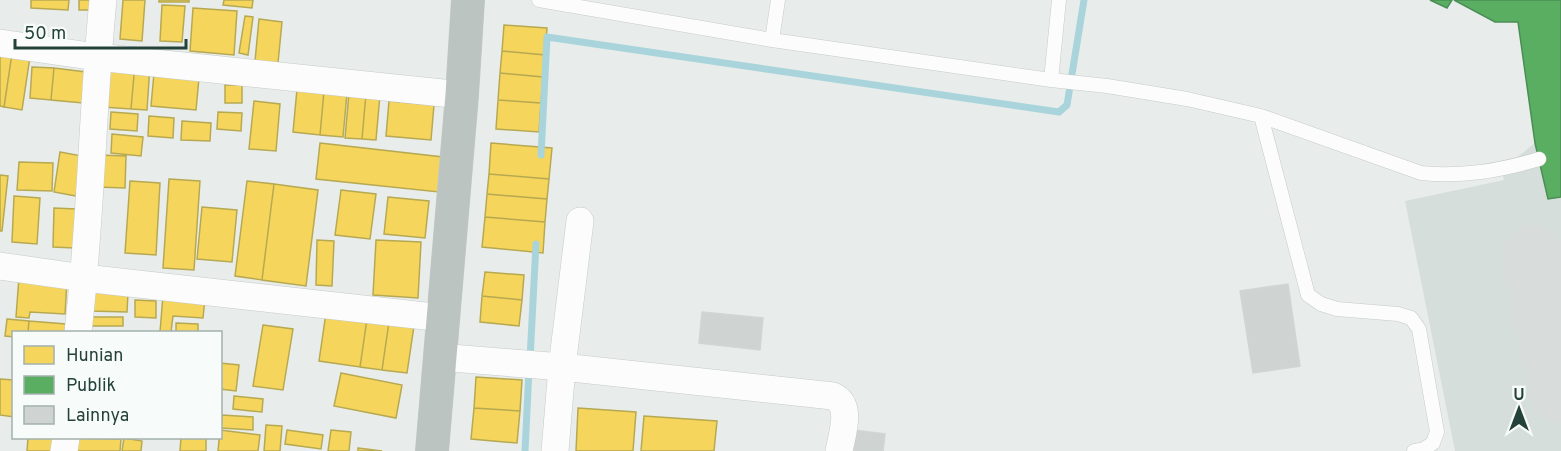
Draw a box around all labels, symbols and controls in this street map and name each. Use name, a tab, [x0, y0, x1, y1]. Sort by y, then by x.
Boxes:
scale bar	[15, 12, 186, 50]
text: 50 m	[24, 23, 66, 46]
legend	[12, 331, 222, 439]
text: Hunian	[66, 345, 123, 368]
text: Publik	[66, 375, 116, 398]
north arrow	[1489, 379, 1549, 439]
text: U	[1513, 386, 1525, 406]
text: Lainnya	[66, 405, 129, 428]

